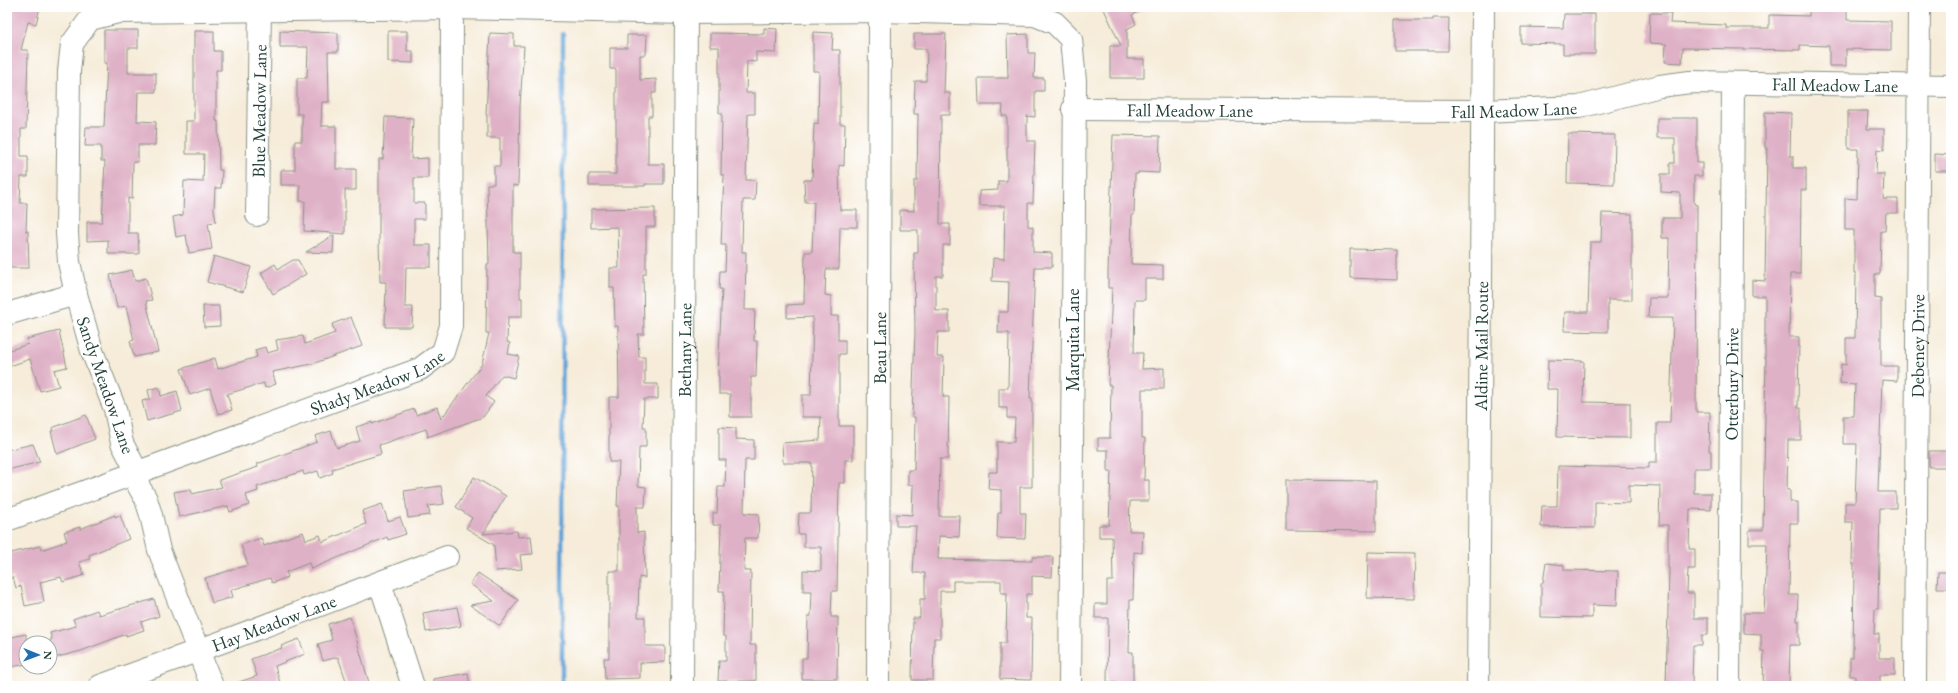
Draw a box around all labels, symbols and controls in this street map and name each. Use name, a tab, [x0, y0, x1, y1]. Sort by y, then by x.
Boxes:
street label: Blue Meadow Lane	[246, 44, 271, 178]
street label: Fall Meadow Lane	[1772, 72, 1898, 97]
street label: Fall Meadow Lane	[1451, 96, 1577, 123]
street label: Fall Meadow Lane	[1127, 98, 1253, 121]
street label: Aldine Mail Route	[1469, 281, 1492, 412]
street label: Marquita Lane	[1061, 289, 1084, 392]
street label: Debeney Drive	[1905, 294, 1929, 398]
street label: Bethany Lane	[672, 303, 696, 397]
street label: Beau Lane	[867, 312, 891, 384]
street label: Sandy Meadow Lane	[72, 313, 140, 457]
street label: Otterbury Drive	[1719, 327, 1743, 441]
street label: Shady Meadow Lane	[307, 344, 449, 420]
street label: Hay Meadow Lane	[208, 588, 339, 656]
north arrow	[18, 635, 58, 675]
text: N	[41, 651, 55, 660]

